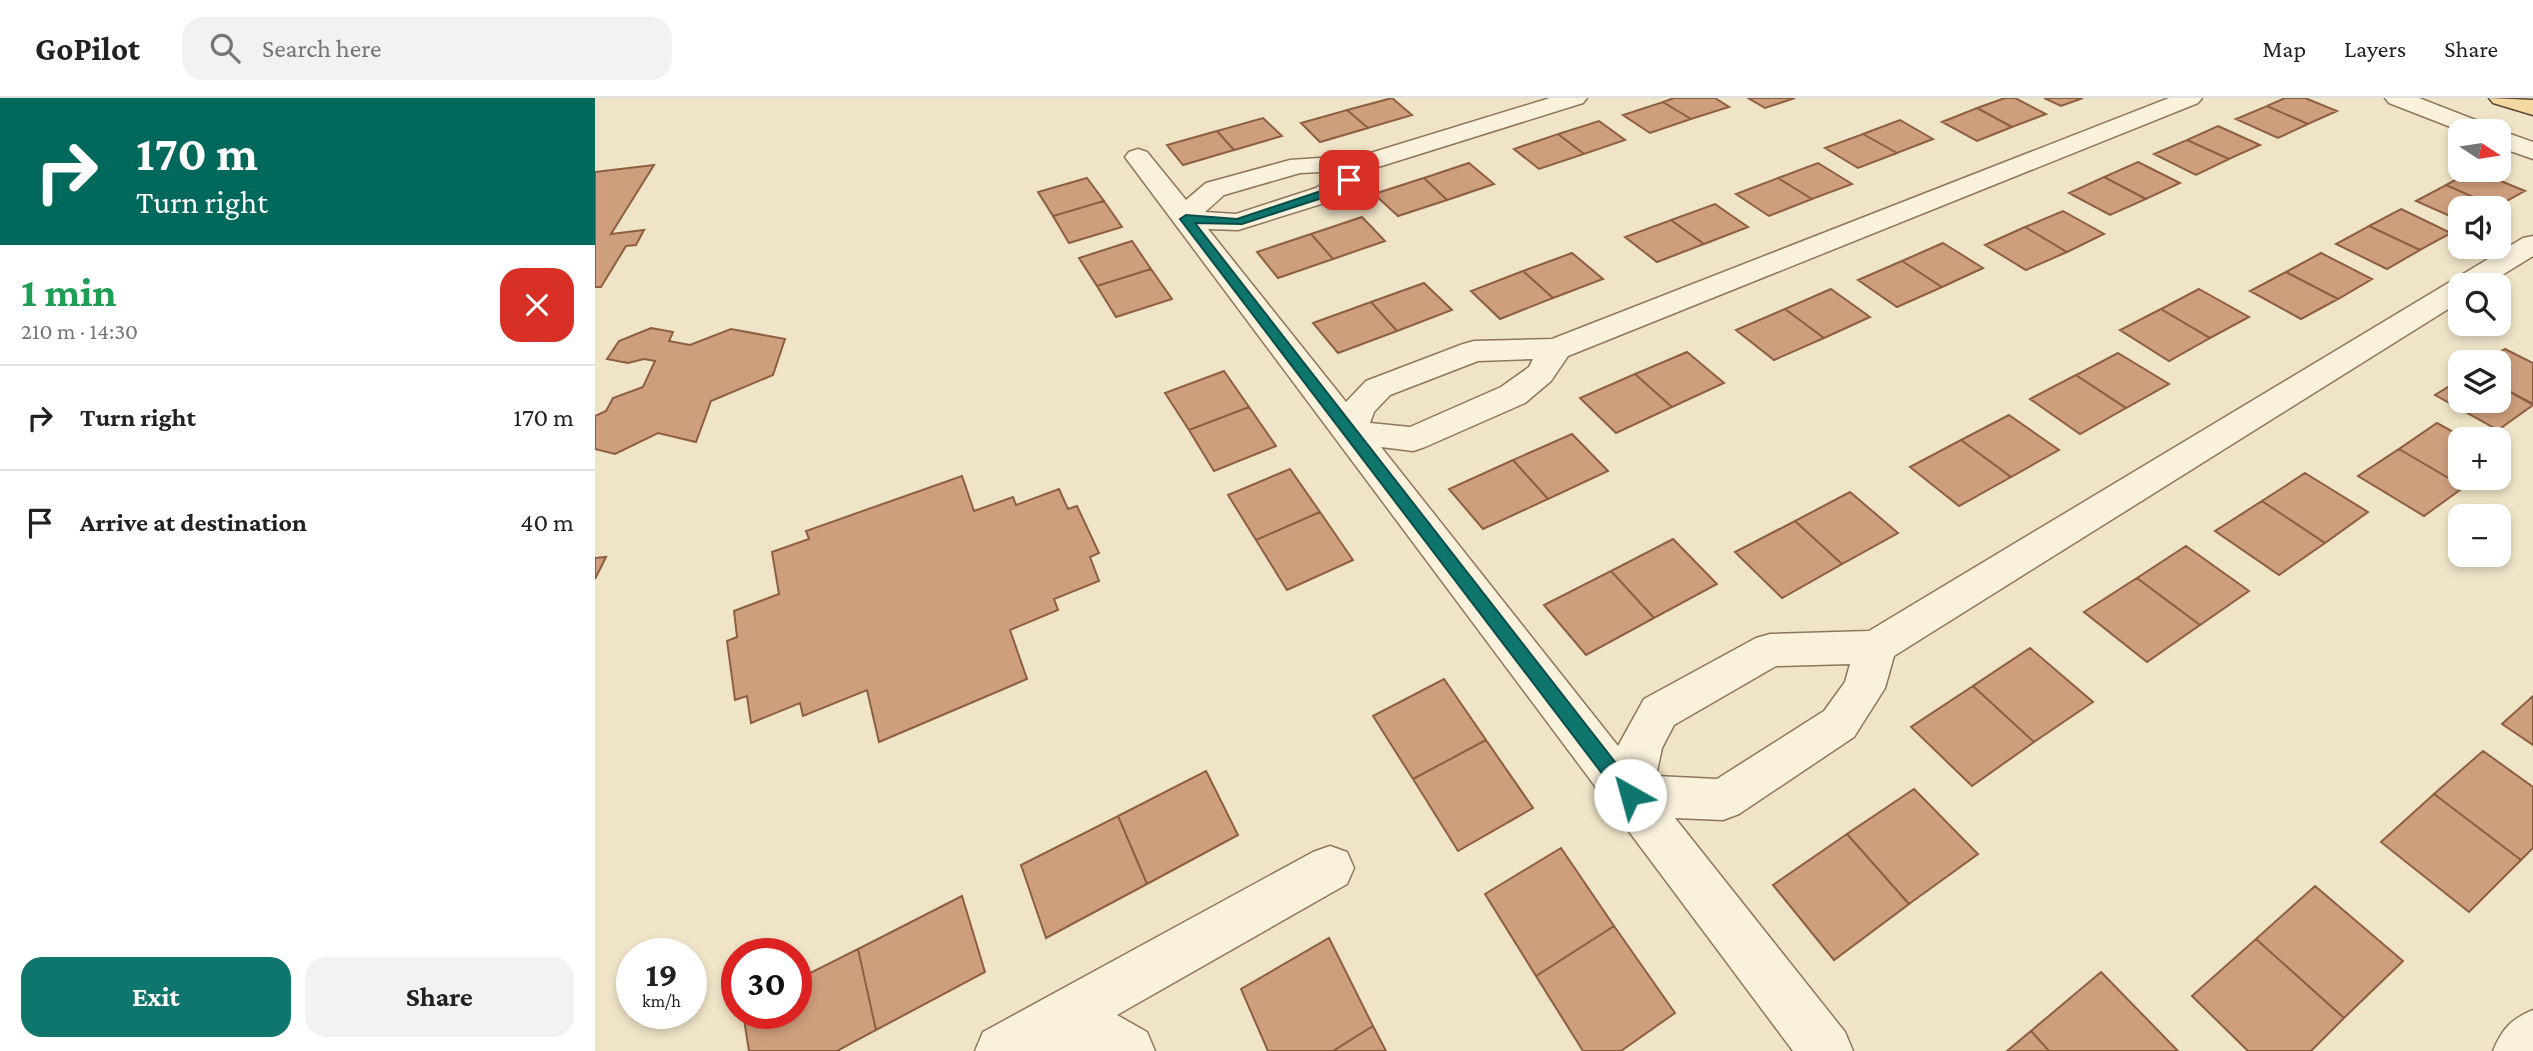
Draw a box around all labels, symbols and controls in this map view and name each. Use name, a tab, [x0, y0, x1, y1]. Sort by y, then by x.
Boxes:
search box	[182, 17, 672, 80]
icon: search	[206, 29, 244, 67]
text: GoPilot	[35, 30, 140, 67]
text: Search here	[262, 34, 381, 63]
text: Map	[2262, 35, 2306, 62]
text: Layers	[2344, 35, 2406, 62]
text: Share	[2444, 35, 2498, 62]
north arrow	[2448, 119, 2511, 182]
map controls	[2448, 119, 2511, 567]
icon: right	[21, 126, 112, 217]
text: 170 m	[136, 126, 258, 181]
pin	[1319, 150, 1379, 210]
icon: arrive	[1330, 161, 1368, 199]
text: Turn right	[136, 184, 268, 220]
button: sound	[2448, 196, 2511, 259]
text: 1 min	[21, 268, 117, 315]
button: close	[500, 268, 574, 342]
button: search	[2448, 273, 2511, 336]
text: 210 m · 14:30	[21, 318, 138, 344]
button: layers	[2448, 350, 2511, 413]
icon: right	[21, 399, 59, 437]
text: Turn right	[80, 403, 196, 432]
text: 170 m	[513, 403, 574, 432]
button: +	[2448, 427, 2511, 490]
icon: arrive	[21, 504, 59, 542]
button: −	[2448, 504, 2511, 567]
text: Arrive at destination	[80, 508, 307, 537]
text: 40 m	[520, 508, 574, 537]
position arrow	[1593, 758, 1667, 832]
speed limit sign: 30	[721, 938, 812, 1029]
text: 19	[645, 955, 678, 994]
button: Exit	[21, 957, 291, 1037]
button: Share	[305, 957, 574, 1037]
text: km/h	[642, 991, 681, 1011]

